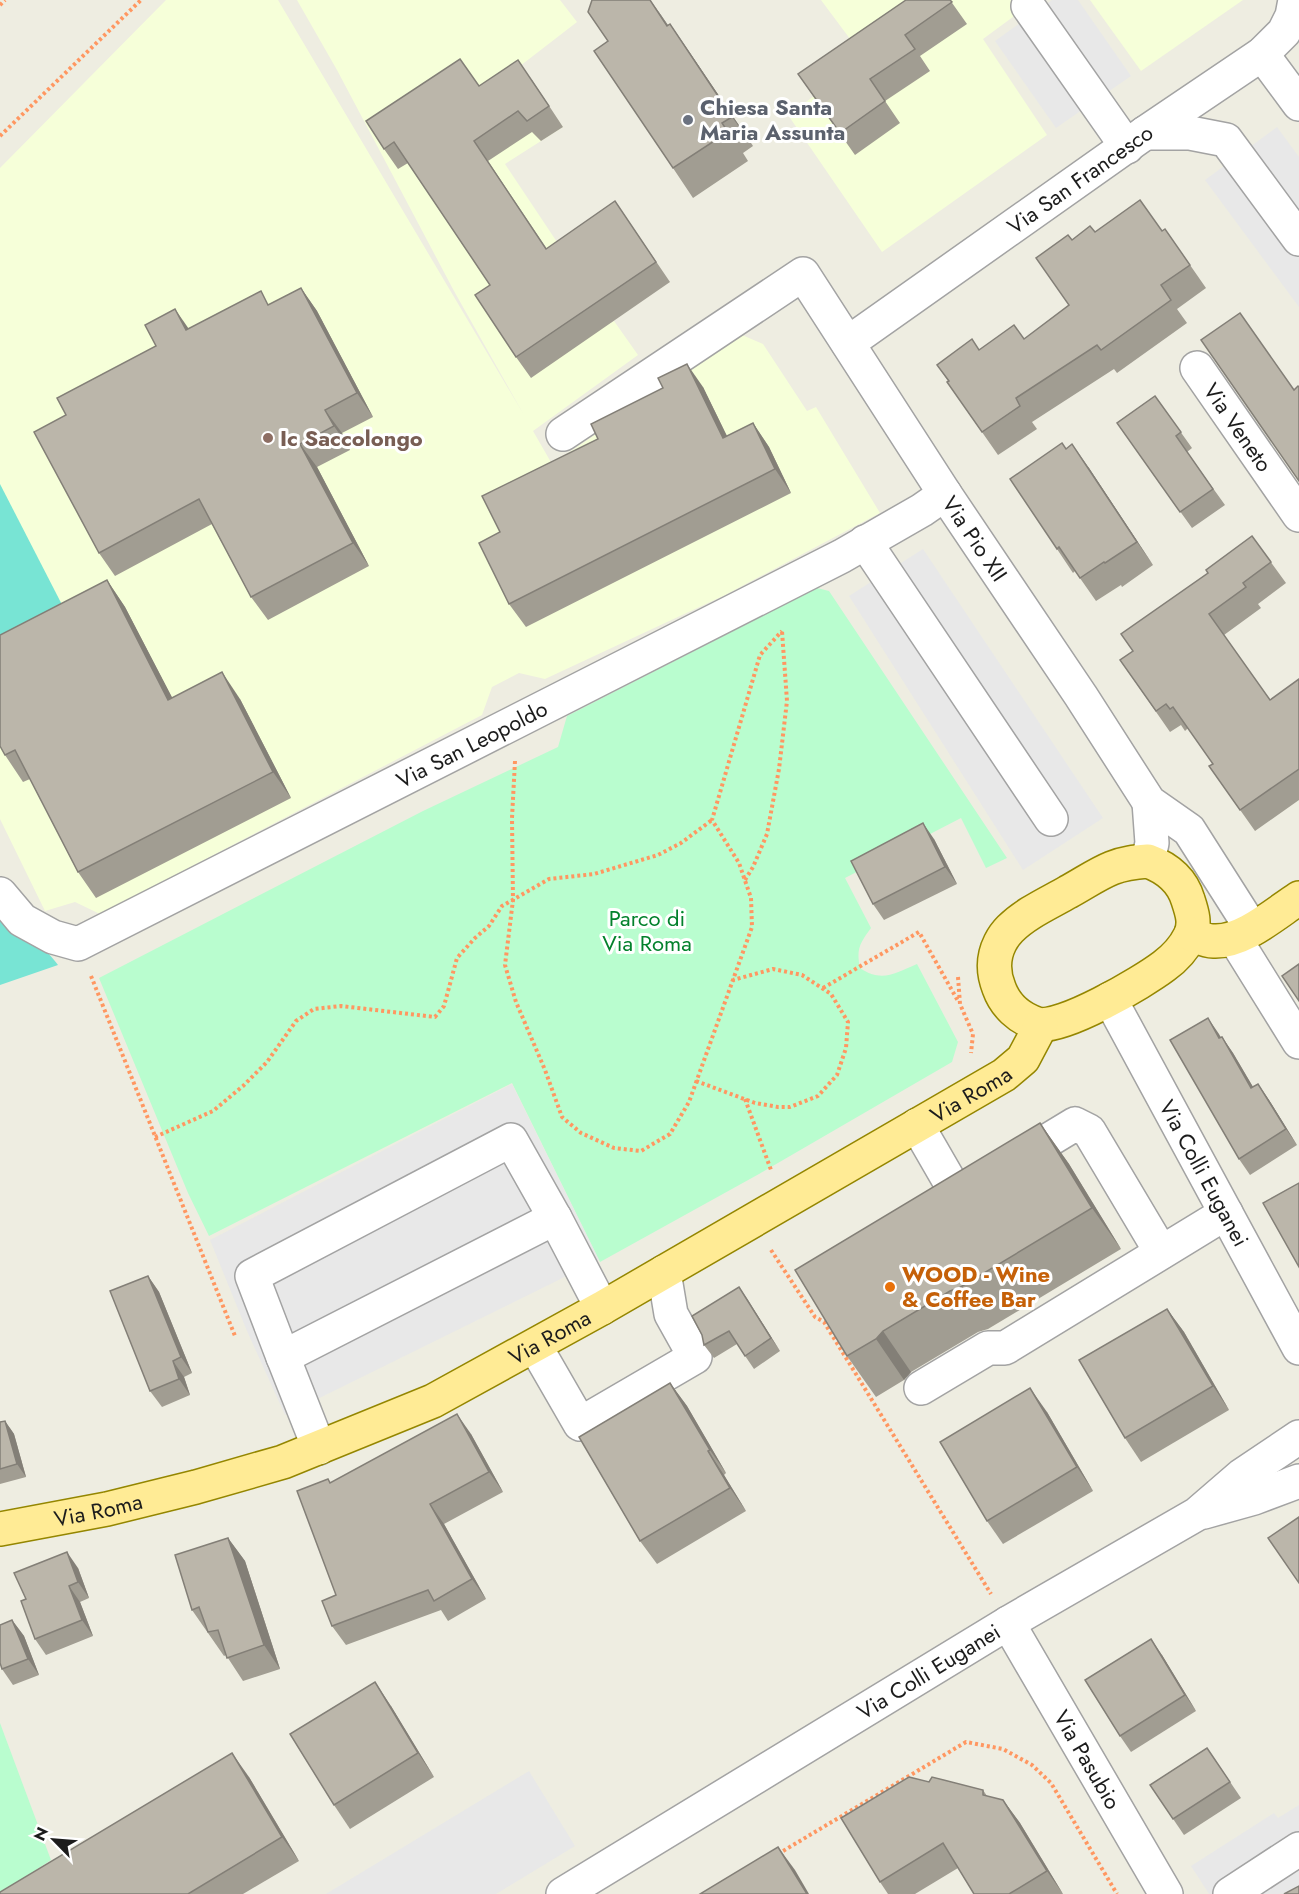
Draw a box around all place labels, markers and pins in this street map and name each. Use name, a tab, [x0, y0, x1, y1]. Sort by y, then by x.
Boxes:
place label: Chiesa Santa Maria Assunta	[700, 91, 845, 148]
marker: Chiesa Santa Maria Assunta	[681, 113, 695, 127]
place label: Ic Saccolongo	[280, 422, 423, 454]
marker: Ic Saccolongo	[261, 431, 275, 445]
place label: WOOD - Wine & Coffee Bar	[902, 1258, 1050, 1315]
marker: WOOD - Wine & Coffee Bar	[883, 1280, 897, 1294]

